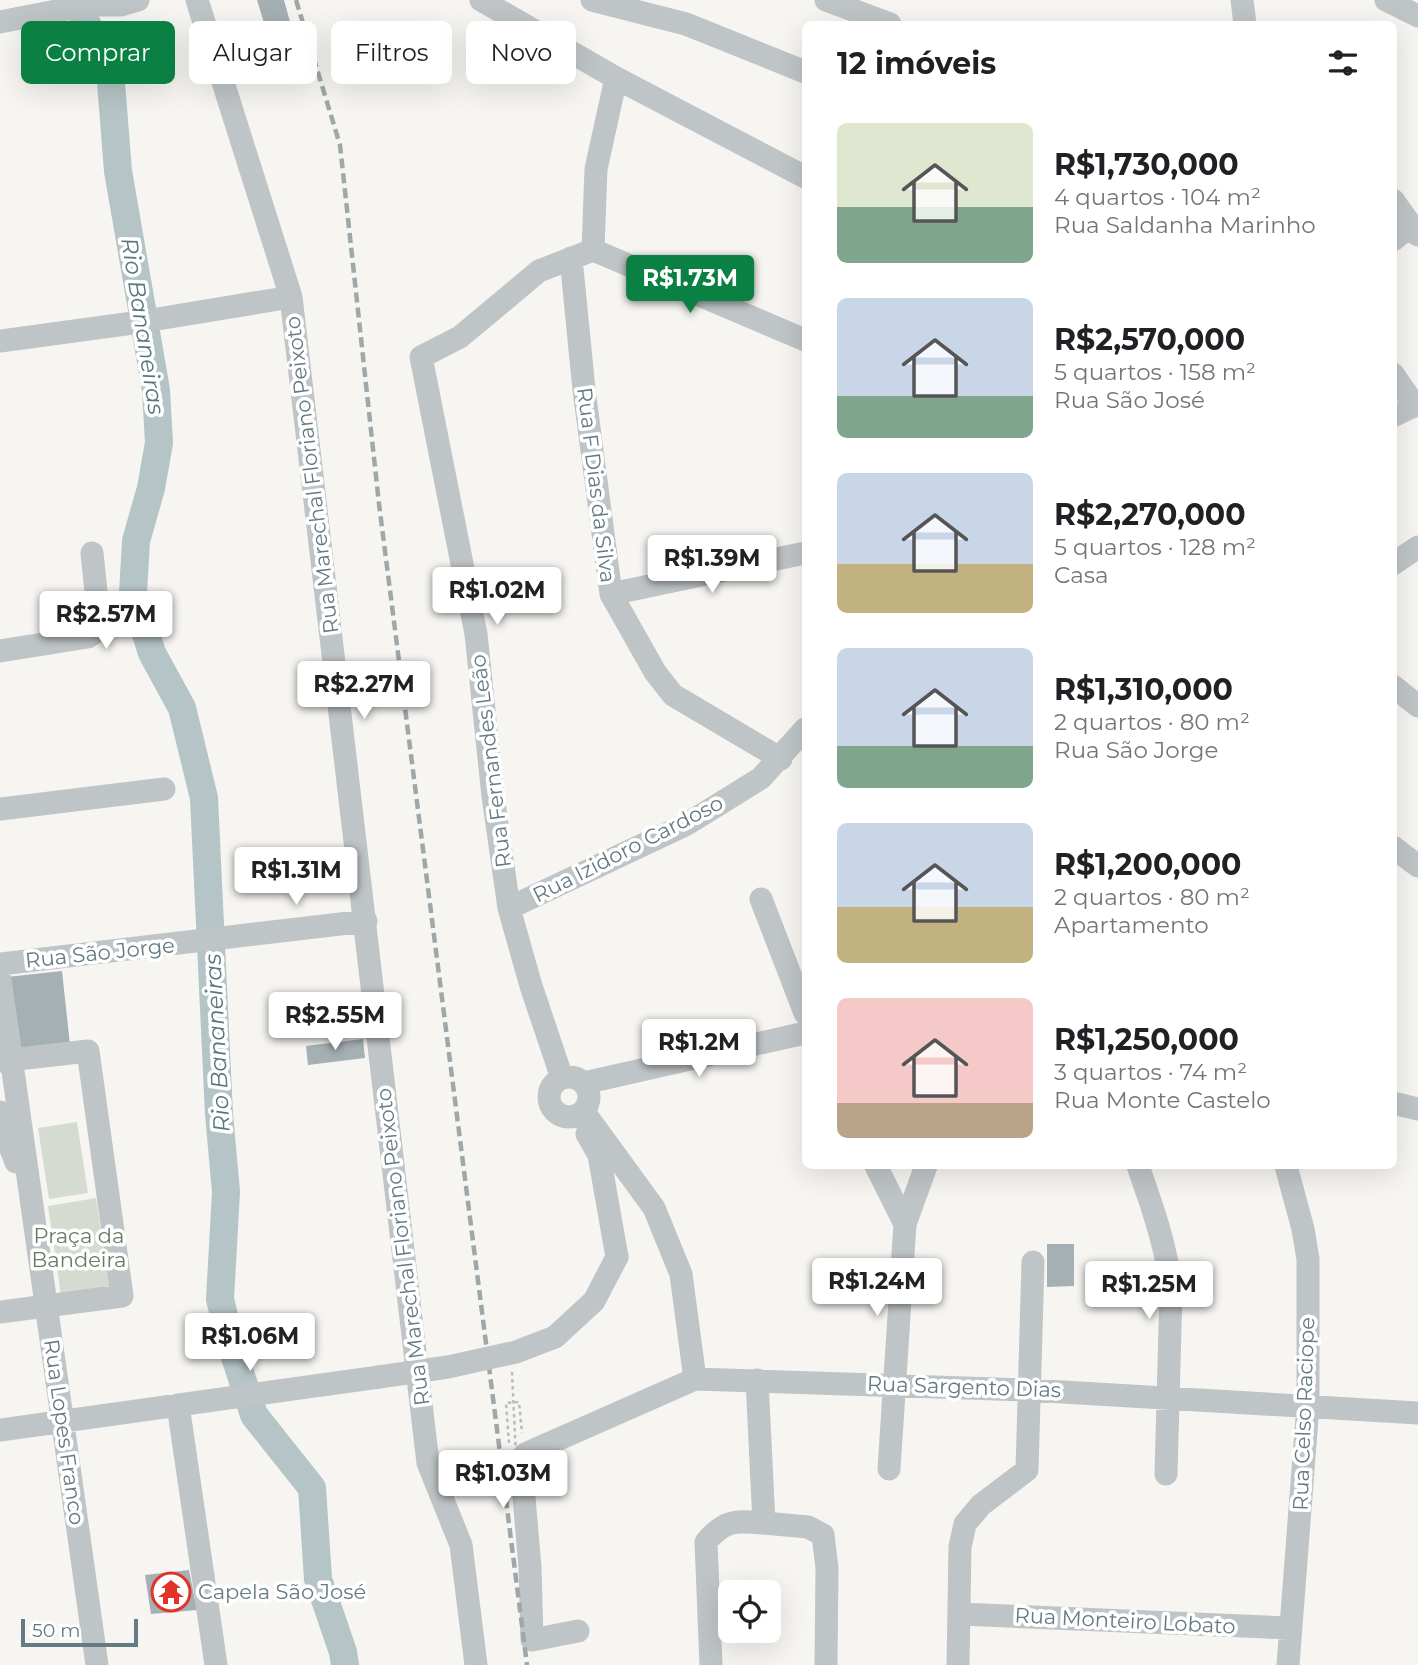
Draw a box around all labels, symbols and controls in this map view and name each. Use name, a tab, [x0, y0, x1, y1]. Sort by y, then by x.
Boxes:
chip: Comprar	[21, 21, 175, 84]
chip: Alugar	[189, 21, 317, 84]
chip: Filtros	[331, 21, 452, 84]
chip: Novo	[466, 21, 576, 84]
icon: filters	[1324, 44, 1362, 82]
text: 12 imóveis	[837, 45, 996, 82]
text: R$1,730,000	[1054, 146, 1239, 183]
icon: home	[893, 151, 977, 235]
text: 4 quartos · 104 m²	[1054, 183, 1261, 211]
text: Rua Saldanha Marinho	[1054, 211, 1316, 239]
water label: Rio Bananeiras	[115, 236, 171, 416]
pin: R$1.73M	[625, 256, 755, 315]
text: R$1.73M	[642, 264, 738, 292]
street label: Rua Marechal Floriano Peixoto	[280, 315, 343, 635]
text: R$2,570,000	[1054, 321, 1245, 358]
icon: home	[893, 326, 977, 410]
text: 5 quartos · 158 m²	[1054, 358, 1256, 386]
street label: Rua F Dias da Silva	[572, 386, 621, 584]
text: Rua São José	[1054, 386, 1205, 414]
text: R$2,270,000	[1054, 496, 1246, 533]
icon: home	[893, 501, 977, 585]
text: 5 quartos · 128 m²	[1054, 533, 1256, 561]
pin: R$1.39M	[647, 536, 777, 595]
text: R$1.39M	[664, 544, 760, 572]
text: Casa	[1054, 561, 1109, 589]
pin: R$1.02M	[432, 568, 562, 627]
text: R$1.02M	[448, 576, 546, 604]
pin: R$2.57M	[41, 592, 171, 651]
text: R$2.57M	[55, 600, 157, 628]
street label: Rua Fernandes Leão	[465, 653, 516, 869]
pin: R$2.27M	[299, 662, 429, 721]
text: R$2.27M	[313, 670, 415, 698]
text: R$1,310,000	[1054, 671, 1233, 708]
icon: home	[893, 676, 977, 760]
text: 2 quartos · 80 m²	[1054, 708, 1250, 736]
text: Rua São Jorge	[1054, 736, 1218, 764]
street label: Rua Izidoro Cardoso	[528, 790, 727, 907]
text: R$1,200,000	[1054, 846, 1241, 883]
pin: R$1.31M	[231, 848, 361, 907]
icon: home	[893, 851, 977, 935]
text: R$1.31M	[250, 856, 342, 884]
text: 2 quartos · 80 m²	[1054, 883, 1250, 911]
text: Apartamento	[1054, 911, 1209, 939]
street label: Rua São Jorge	[24, 932, 176, 973]
water label: Rio Bananeiras	[198, 953, 236, 1133]
pin: R$2.55M	[270, 992, 400, 1052]
text: R$2.55M	[285, 1001, 385, 1029]
pin: R$1.2M	[642, 1020, 756, 1079]
text: R$1,250,000	[1054, 1021, 1239, 1058]
icon: home	[893, 1026, 977, 1110]
text: R$1.2M	[658, 1028, 740, 1056]
text: 3 quartos · 74 m²	[1054, 1058, 1247, 1086]
text: Rua Monte Castelo	[1054, 1086, 1271, 1114]
street label: Rua Marechal Floriano Peixoto	[371, 1087, 434, 1407]
park label: Praça da Bandeira	[32, 1223, 126, 1272]
pin: R$1.24M	[812, 1258, 942, 1318]
pin: R$1.25M	[1084, 1262, 1214, 1321]
text: R$1.24M	[828, 1267, 926, 1295]
text: R$1.25M	[1101, 1270, 1197, 1298]
pin: R$1.06M	[185, 1314, 315, 1373]
street label: Rua Celso Raciope	[1288, 1317, 1319, 1511]
text: R$1.06M	[201, 1322, 299, 1350]
street label: Rua Lopes Franco	[39, 1337, 90, 1526]
street label: Rua Sargento Dias	[866, 1371, 1062, 1402]
pin: R$1.03M	[438, 1450, 568, 1510]
text: R$1.03M	[454, 1459, 552, 1487]
temple icon: Capela São José	[150, 1571, 192, 1613]
place label: Capela São José	[198, 1579, 366, 1604]
map controls	[718, 1580, 781, 1643]
button: locate	[718, 1580, 781, 1643]
street label: Rua Monteiro Lobato	[1014, 1602, 1236, 1639]
scale bar	[21, 1616, 138, 1648]
text: 50 m	[32, 1619, 80, 1642]

